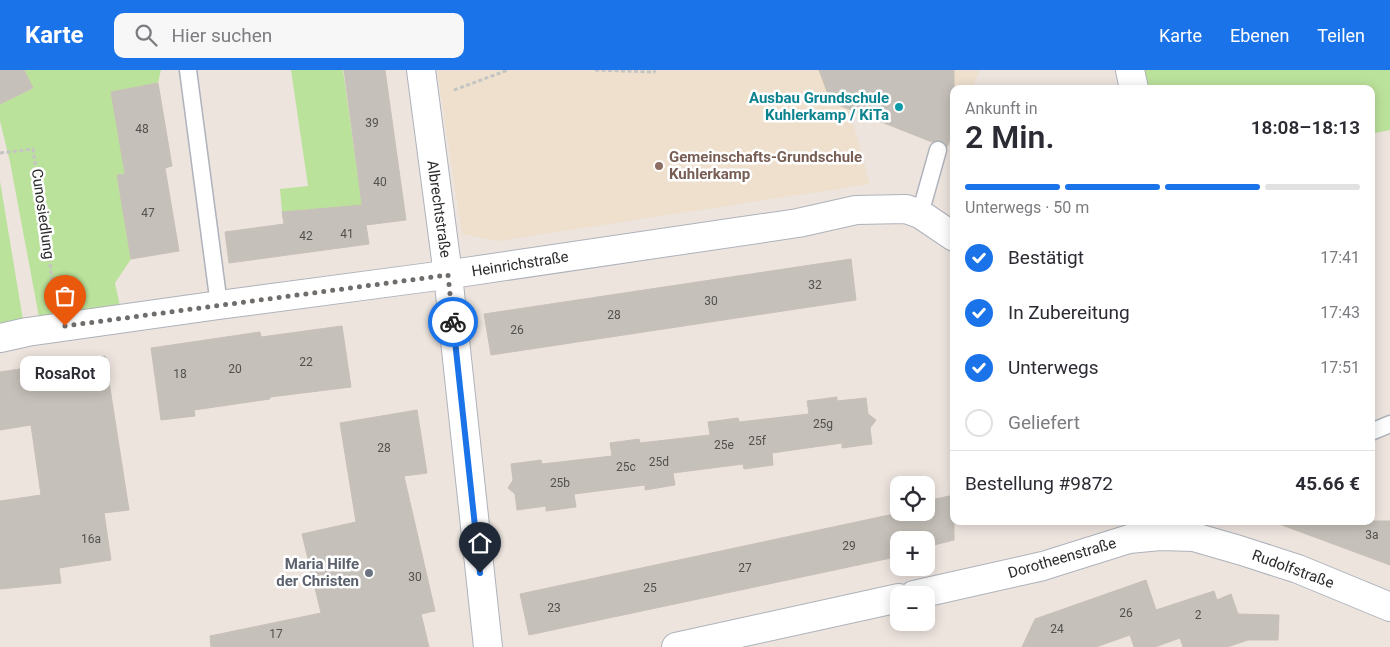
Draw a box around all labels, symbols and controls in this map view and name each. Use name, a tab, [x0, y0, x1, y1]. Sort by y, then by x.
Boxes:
search box	[114, 13, 464, 58]
text: Karte	[25, 21, 84, 49]
icon: search	[132, 21, 160, 49]
text: Hier suchen	[172, 24, 272, 47]
text: Karte	[1159, 25, 1202, 46]
text: Ebenen	[1230, 25, 1289, 46]
text: Teilen	[1317, 25, 1365, 46]
place label: Ausbau Grundschule Kuhlerkamp / KiTa	[749, 89, 889, 124]
text: Ankunft in	[965, 99, 1038, 118]
marker: Ausbau Grundschule Kuhlerkamp / KiTa	[893, 101, 905, 113]
house number: 39	[365, 116, 379, 130]
text: 18:08–18:13	[1251, 116, 1360, 139]
text: 2 Min.	[965, 118, 1055, 156]
house number: 48	[135, 122, 149, 136]
place label: Gemeinschafts-Grundschule Kuhlerkamp	[669, 148, 862, 183]
street label: Albrechtstraße	[423, 159, 455, 259]
marker: Gemeinschafts-Grundschule Kuhlerkamp	[653, 160, 665, 172]
street label: Cunosiedlung	[28, 168, 58, 260]
house number: 40	[373, 175, 387, 189]
text: Unterwegs · 50 m	[965, 198, 1089, 217]
house number: 47	[141, 206, 155, 220]
house number: 41	[340, 227, 354, 241]
house number: 42	[299, 229, 313, 243]
icon: check	[965, 244, 993, 272]
text: Bestätigt	[1008, 246, 1084, 269]
street label: Heinrichstraße	[470, 247, 570, 281]
text: 17:41	[1320, 248, 1360, 267]
pin	[44, 275, 86, 326]
house number: 32	[808, 278, 822, 292]
icon: bag	[51, 282, 79, 310]
house number: 30	[704, 294, 718, 308]
courier	[428, 297, 478, 347]
icon: check	[965, 299, 993, 327]
text: In Zubereitung	[1008, 301, 1130, 324]
text: 17:43	[1320, 303, 1360, 322]
icon: bike	[439, 308, 467, 336]
house number: 28	[607, 308, 621, 322]
house number: 26	[510, 323, 524, 337]
icon: check	[965, 354, 993, 382]
house number: 22	[299, 355, 313, 369]
callout: RosaRot	[20, 356, 110, 391]
text: Unterwegs	[1008, 356, 1099, 379]
text: 17:51	[1320, 358, 1360, 377]
house number: 20	[228, 362, 242, 376]
text: RosaRot	[35, 364, 95, 383]
house number: 18	[173, 367, 187, 381]
text: Geliefert	[1008, 411, 1080, 434]
house number: 25g	[813, 417, 833, 431]
house number: 25f	[748, 434, 767, 448]
house number: 25e	[714, 438, 734, 452]
house number: 28	[377, 441, 391, 455]
house number: 25d	[649, 455, 669, 469]
house number: 25c	[616, 460, 636, 474]
text: Bestellung #9872	[965, 472, 1113, 495]
text: 45.66 €	[1295, 472, 1360, 495]
house number: 25b	[550, 476, 570, 490]
map controls	[890, 476, 935, 631]
button: locate	[890, 476, 935, 521]
pin	[459, 522, 501, 573]
house number: 3a	[1365, 528, 1379, 542]
icon: home	[466, 529, 494, 557]
button: +	[890, 531, 935, 576]
house number: 16a	[81, 532, 101, 546]
street label: Dorotheenstraße	[1006, 534, 1118, 582]
house number: 29	[842, 539, 856, 553]
street label: Rudolfstraße	[1250, 546, 1336, 592]
place label: Maria Hilfe der Christen	[276, 555, 359, 590]
house number: 27	[738, 561, 752, 575]
marker: Maria Hilfe der Christen	[363, 567, 375, 579]
house number: 30	[408, 570, 422, 584]
house number: 25	[643, 581, 657, 595]
button: −	[890, 586, 935, 631]
house number: 23	[547, 601, 561, 615]
house number: 26	[1119, 606, 1133, 620]
house number: 2	[1195, 608, 1202, 622]
house number: 24	[1050, 622, 1064, 636]
house number: 17	[269, 627, 283, 641]

